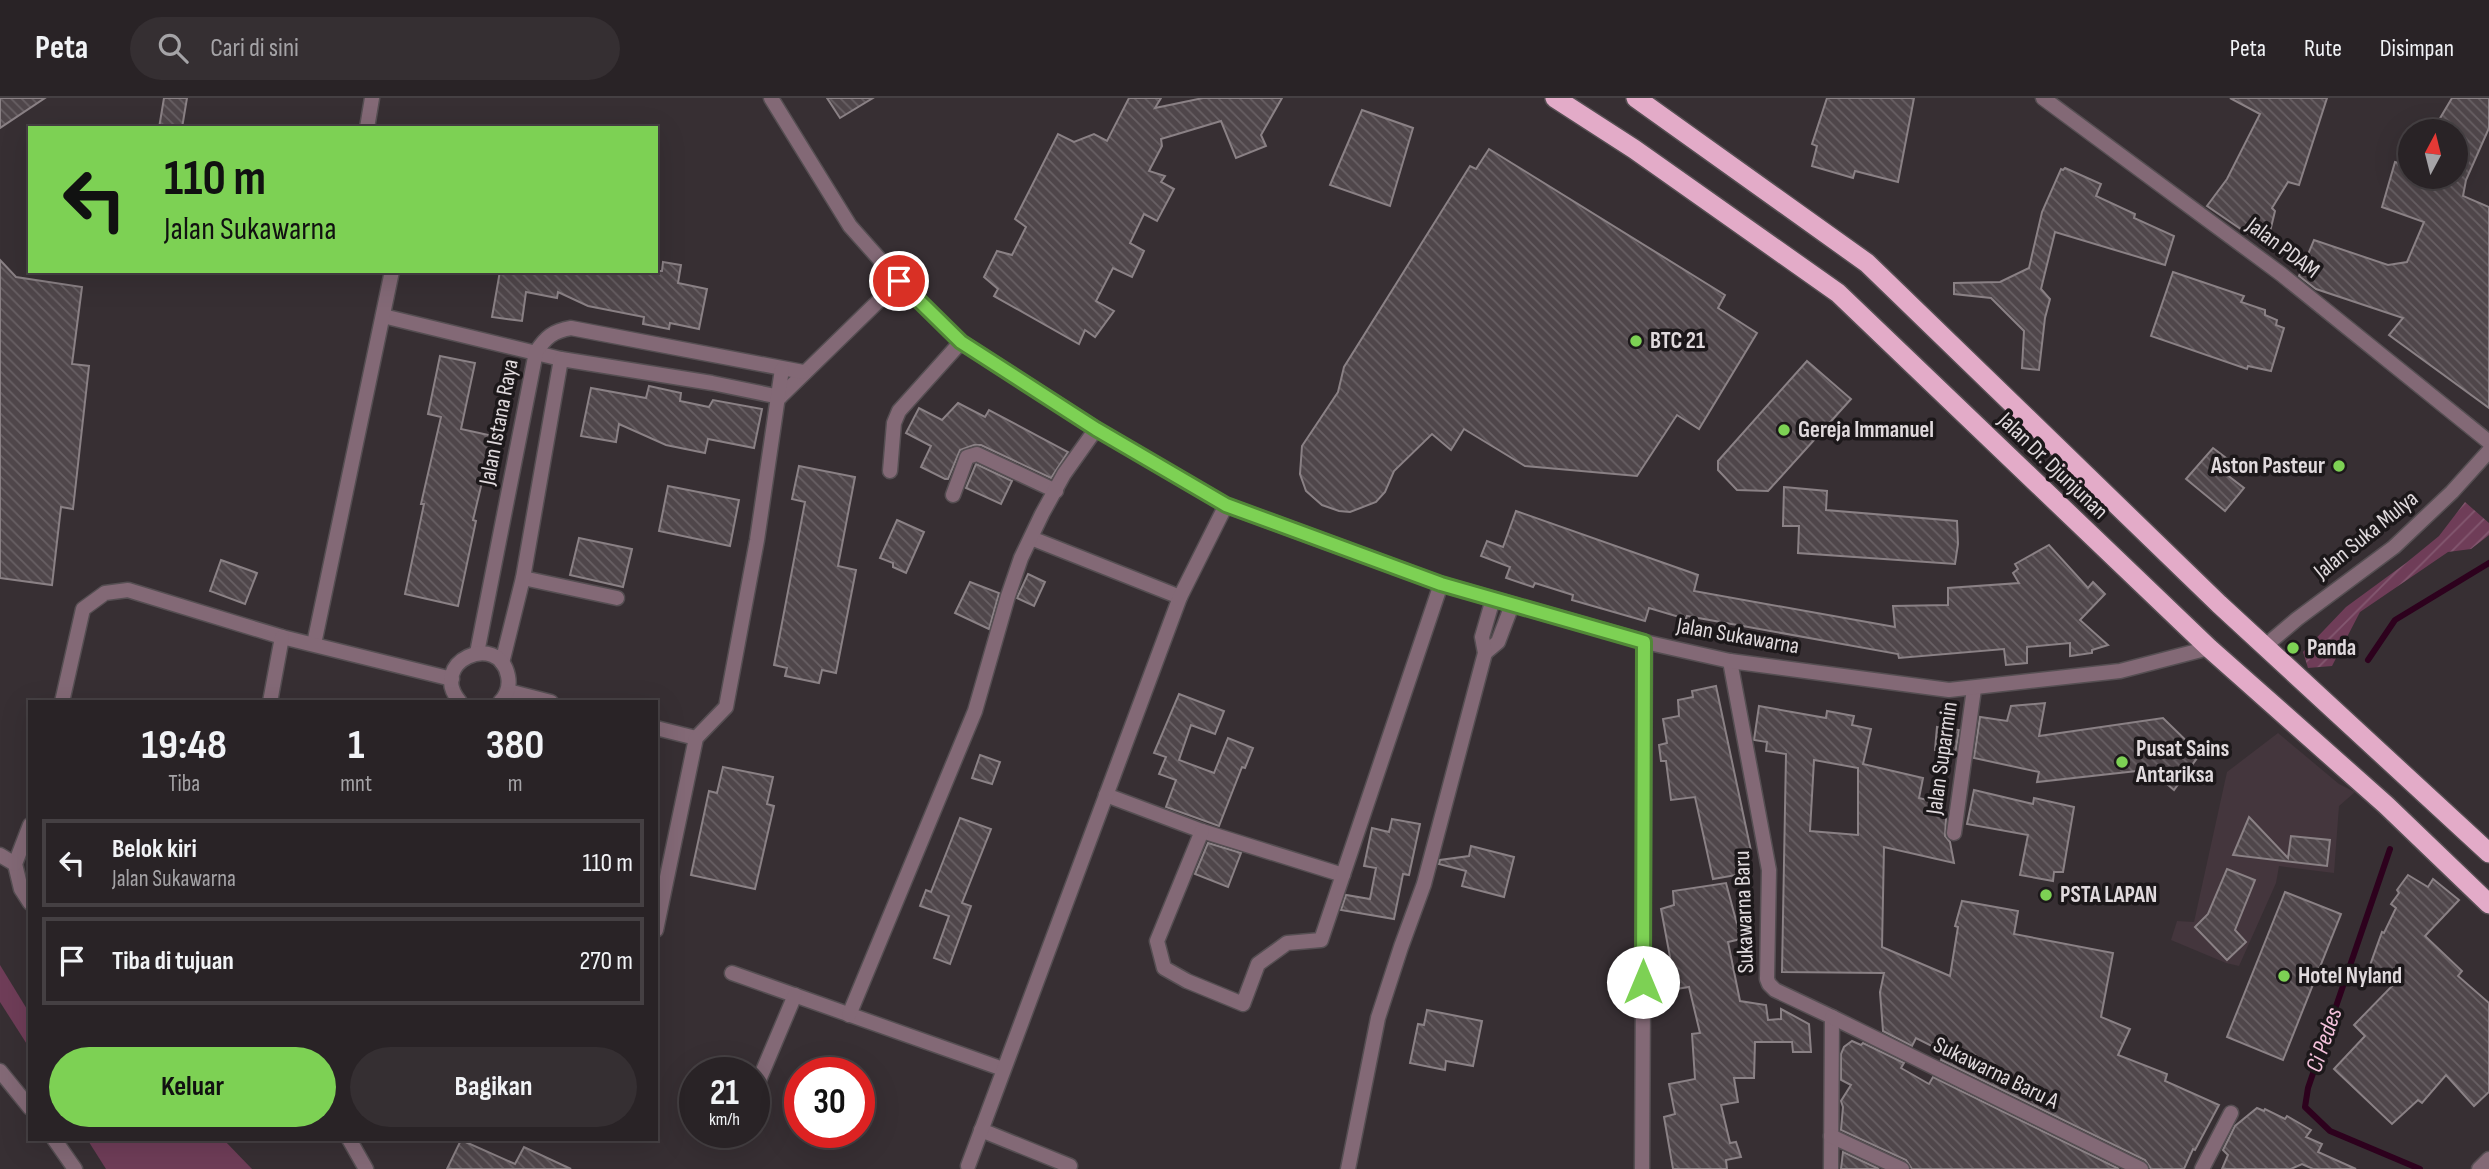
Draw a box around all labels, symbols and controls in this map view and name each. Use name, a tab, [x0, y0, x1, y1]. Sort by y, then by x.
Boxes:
search box	[130, 17, 620, 80]
text: Peta	[35, 28, 88, 68]
icon: search	[154, 29, 192, 67]
text: Cari di sini	[210, 33, 299, 64]
text: Peta	[2230, 34, 2266, 63]
text: Rute	[2304, 34, 2342, 63]
text: Disimpan	[2380, 34, 2454, 63]
north arrow	[2398, 119, 2468, 189]
map controls	[2398, 119, 2468, 189]
text: 110 m	[164, 150, 266, 209]
icon: left	[49, 154, 140, 245]
text: Jalan Sukawarna	[164, 210, 336, 249]
street label: Jalan PDAM	[2240, 211, 2325, 285]
pin	[869, 251, 929, 311]
icon: arrive	[880, 262, 918, 300]
place label: BTC 21	[1650, 327, 1705, 355]
marker: BTC 21	[1628, 333, 1644, 349]
street label: Jalan Istana Raya	[473, 357, 525, 488]
street label: Jalan Dr. Djunjunan	[1991, 406, 2114, 525]
place label: Gereja Immanuel	[1798, 416, 1934, 444]
marker: Gereja Immanuel	[1776, 422, 1792, 438]
place label: Aston Pasteur	[2210, 452, 2325, 480]
marker: Aston Pasteur	[2331, 458, 2347, 474]
street label: Jalan Suka Mulya	[2307, 485, 2424, 586]
street label: Jalan Sukawarna	[1674, 611, 1801, 661]
place label: Panda	[2307, 634, 2356, 662]
marker: Panda	[2285, 640, 2301, 656]
street label: Jalan Suparmin	[1920, 700, 1964, 817]
text: 19:48	[142, 720, 227, 771]
text: 1	[348, 720, 364, 771]
text: 380	[486, 720, 544, 771]
place label: Pusat Sains Antariksa	[2135, 735, 2230, 789]
marker: Pusat Sains Antariksa	[2114, 754, 2130, 770]
text: Tiba	[168, 770, 200, 798]
text: mnt	[340, 770, 372, 798]
text: m	[508, 770, 522, 798]
text: Belok kiri	[112, 834, 197, 865]
icon: left	[53, 844, 91, 882]
text: 110 m	[582, 848, 633, 879]
street label: Sukawarna Baru	[1728, 850, 1760, 974]
text: Jalan Sukawarna	[112, 865, 236, 893]
place label: PSTA LAPAN	[2060, 881, 2157, 909]
marker: PSTA LAPAN	[2038, 887, 2054, 903]
icon: arrive	[53, 942, 91, 980]
position arrow	[1606, 945, 1680, 1019]
text: Tiba di tujuan	[112, 946, 234, 977]
text: 270 m	[580, 946, 633, 977]
place label: Hotel Nyland	[2298, 962, 2402, 990]
marker: Hotel Nyland	[2276, 968, 2292, 984]
water label: Ci Pedes	[2299, 1003, 2349, 1076]
street label: Sukawarna Baru A	[1929, 1031, 2064, 1116]
button: Keluar	[49, 1047, 336, 1127]
button: Bagikan	[350, 1047, 637, 1127]
speed limit sign: 30	[784, 1057, 875, 1148]
text: 21	[710, 1072, 739, 1115]
text: km/h	[709, 1109, 740, 1130]

